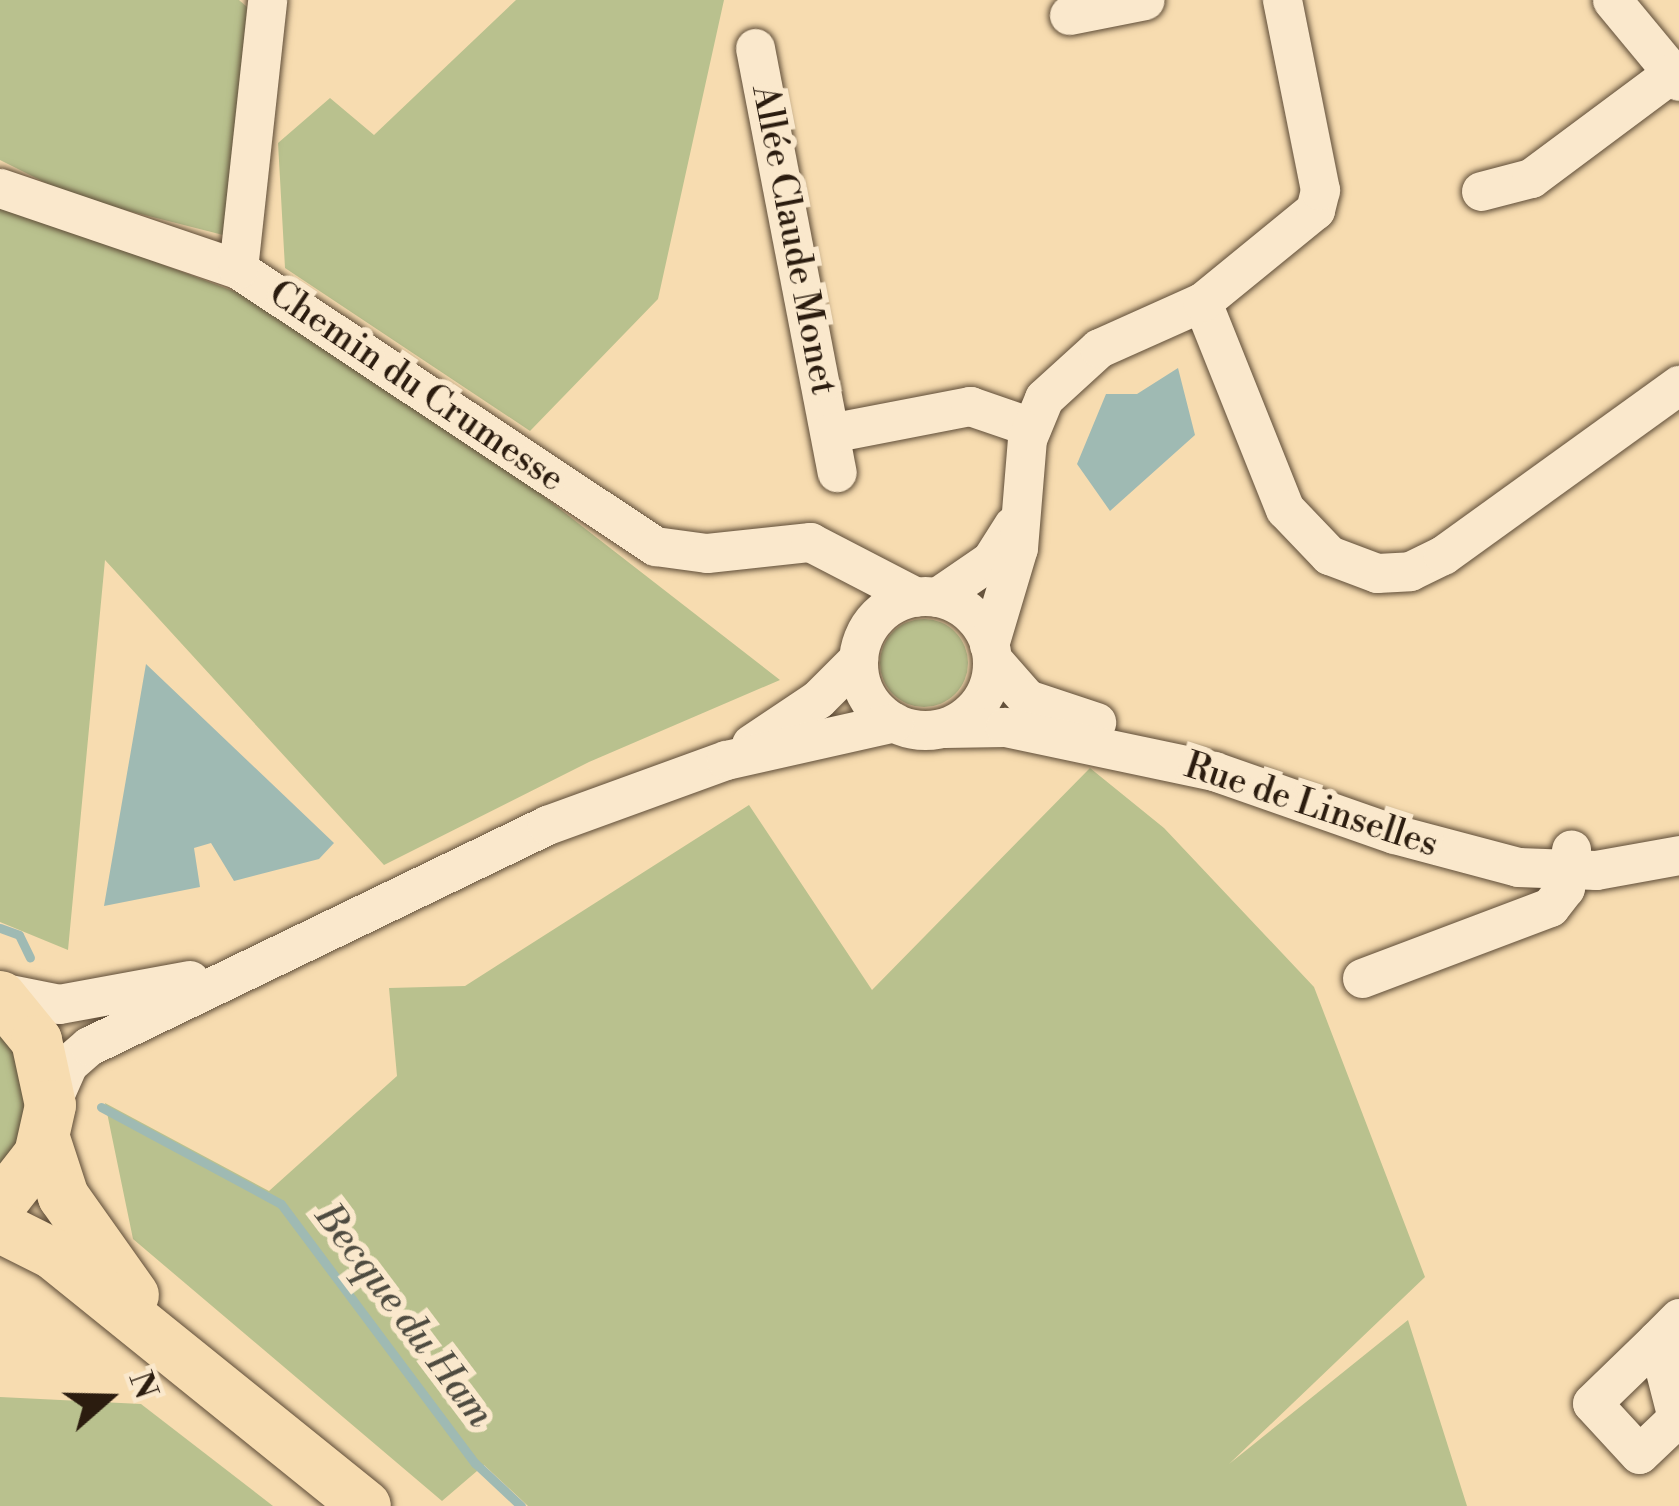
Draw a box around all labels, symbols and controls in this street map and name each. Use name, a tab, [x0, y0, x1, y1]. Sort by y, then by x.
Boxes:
street label: Allée Claude Monet	[742, 82, 844, 398]
street label: Chemin du Crumesse	[260, 272, 572, 502]
street label: Rue de Linselles	[1179, 745, 1443, 867]
water label: Becque du Ham	[304, 1195, 502, 1437]
north arrow	[48, 1338, 168, 1458]
text: N	[119, 1366, 166, 1405]

